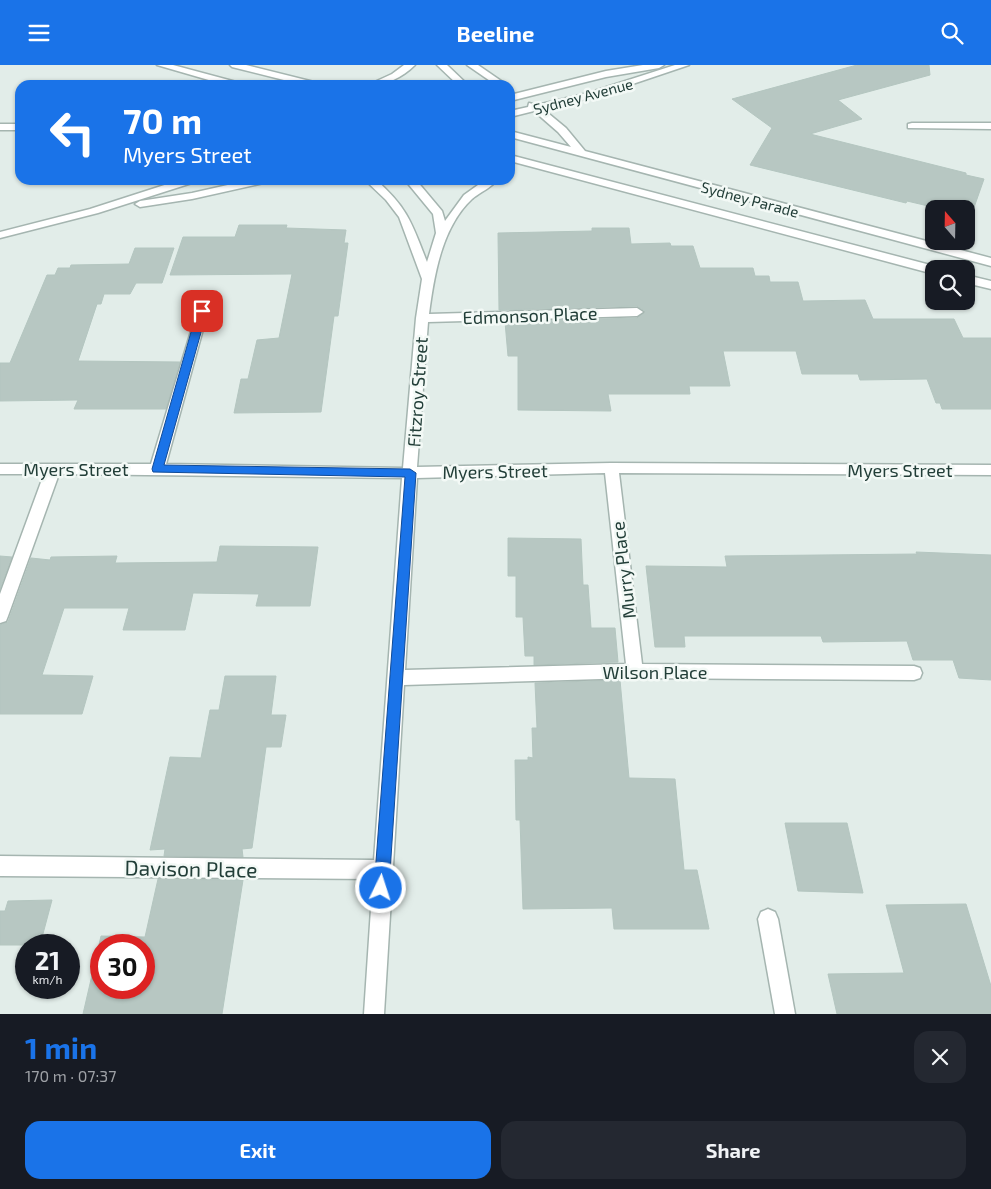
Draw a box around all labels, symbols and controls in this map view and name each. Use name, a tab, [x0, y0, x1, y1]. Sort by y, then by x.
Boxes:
icon: menu	[25, 19, 53, 47]
icon: search	[938, 19, 966, 47]
text: Beeline	[457, 20, 534, 46]
street label: Sydney Avenue	[531, 74, 635, 118]
text: 70 m	[123, 99, 202, 141]
icon: left	[40, 100, 105, 165]
text: Myers Street	[123, 141, 252, 167]
street label: Sydney Parade	[699, 177, 801, 221]
north arrow	[925, 200, 975, 250]
map controls	[925, 200, 975, 310]
button: search	[925, 260, 975, 310]
pin	[181, 290, 223, 332]
icon: arrive	[188, 297, 216, 325]
street label: Edmonson Place	[462, 302, 598, 328]
street label: Fitzroy Street	[402, 336, 432, 448]
street label: Myers Street	[23, 458, 129, 480]
street label: Myers Street	[442, 459, 548, 483]
street label: Myers Street	[847, 459, 953, 481]
street label: Murry Place	[606, 520, 640, 620]
street label: Wilson Place	[603, 661, 707, 683]
street label: Davison Place	[124, 854, 258, 882]
position arrow	[354, 861, 406, 913]
speed limit sign: 30	[90, 934, 155, 999]
text: 21	[35, 945, 60, 975]
text: km/h	[33, 972, 62, 986]
text: 1 min	[25, 1029, 97, 1065]
button: close	[914, 1031, 966, 1083]
text: 170 m · 07:37	[25, 1066, 116, 1085]
button: Exit	[25, 1121, 491, 1179]
button: Share	[501, 1121, 966, 1179]

